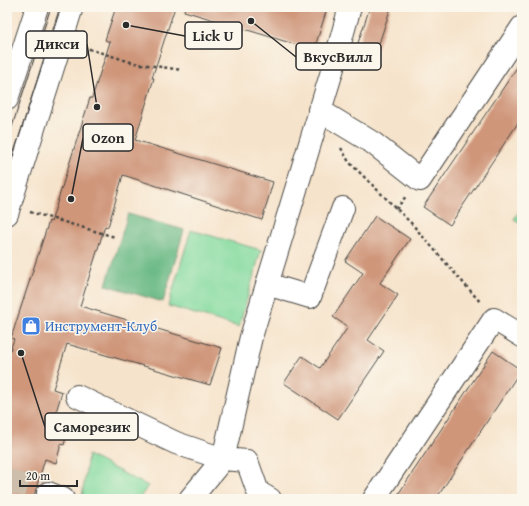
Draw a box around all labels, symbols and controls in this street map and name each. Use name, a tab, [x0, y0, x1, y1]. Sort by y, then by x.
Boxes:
callout: Lick U	[185, 22, 242, 49]
text: Lick U	[192, 25, 234, 46]
callout: Дикси	[26, 31, 87, 58]
text: Дикси	[34, 33, 80, 54]
callout: ВкусВилл	[296, 43, 381, 70]
text: ВкусВилл	[304, 46, 373, 67]
callout: Ozon	[83, 124, 133, 151]
text: Ozon	[91, 127, 125, 148]
shop icon: Инструмент-Клуб	[20, 315, 42, 337]
place label: Инструмент-Клуб	[45, 316, 157, 336]
callout: Саморезик	[45, 413, 138, 440]
text: Саморезик	[54, 416, 131, 437]
scale bar	[20, 462, 77, 488]
text: 20 m	[26, 467, 50, 484]

